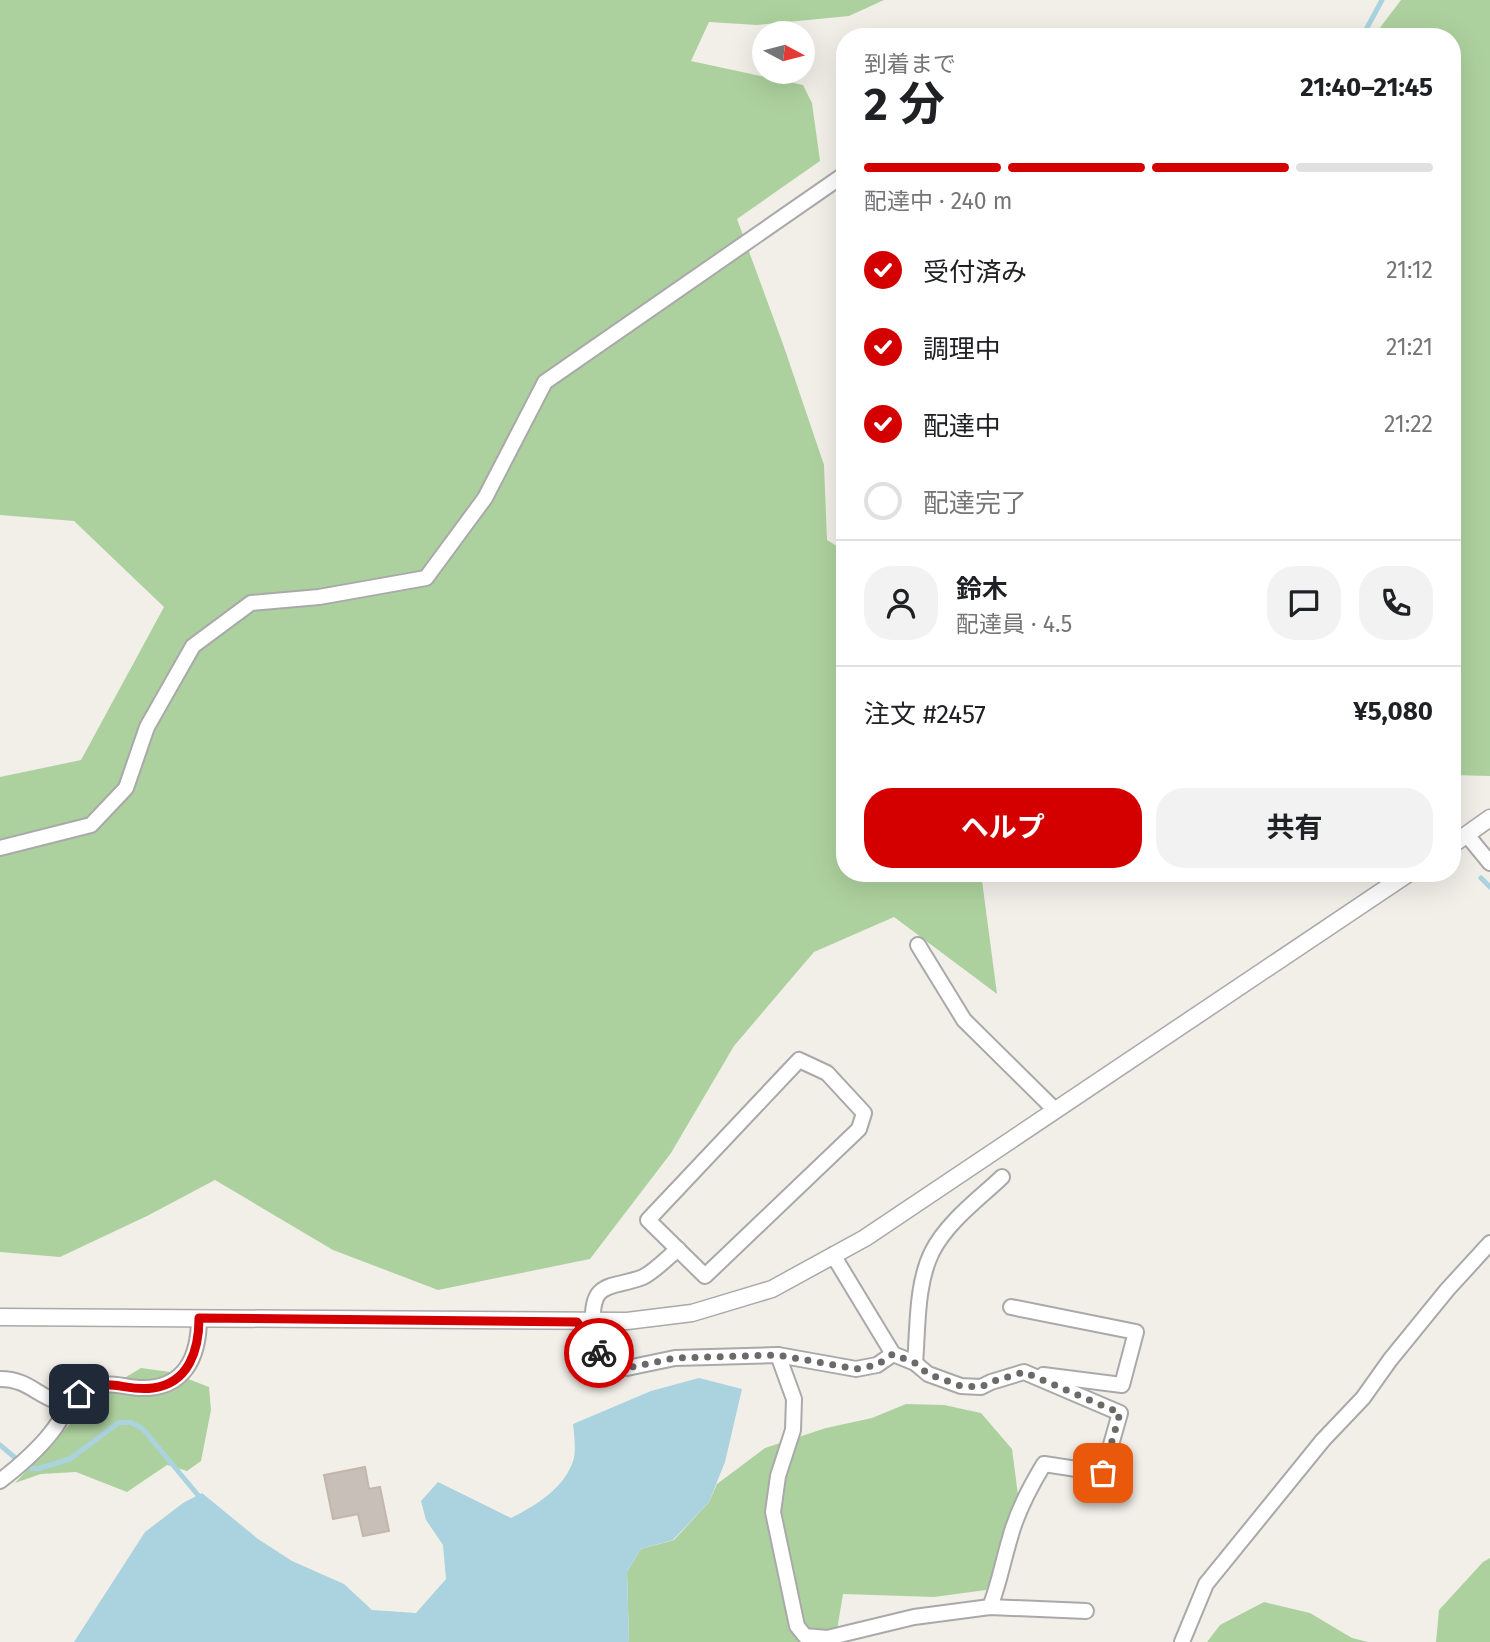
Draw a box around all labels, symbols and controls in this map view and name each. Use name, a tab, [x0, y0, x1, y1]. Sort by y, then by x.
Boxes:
north arrow	[752, 21, 816, 84]
map controls	[752, 21, 815, 84]
text: 到着まで	[864, 50, 956, 78]
text: 21:40–21:45	[1300, 72, 1433, 103]
text: 2 分	[864, 77, 945, 132]
text: 配達中 · 240 m	[864, 187, 1012, 215]
icon: check	[864, 251, 902, 289]
text: 21:12	[1386, 256, 1433, 284]
text: 受付済み	[923, 257, 1027, 288]
icon: check	[864, 328, 902, 366]
text: 21:21	[1386, 333, 1433, 361]
text: 調理中	[923, 334, 1001, 365]
icon: check	[864, 405, 902, 443]
text: 21:22	[1384, 410, 1433, 438]
text: 配達中	[923, 411, 1001, 442]
text: 配達完了	[923, 488, 1027, 519]
button: person	[864, 566, 938, 640]
button: chat	[1267, 566, 1341, 640]
button: phone	[1359, 566, 1433, 640]
text: 鈴木	[956, 574, 1008, 605]
text: 配達員 · 4.5	[956, 610, 1072, 638]
text: ¥5,080	[1353, 696, 1433, 727]
text: 注文 #2457	[864, 699, 986, 730]
button: ヘルプ	[864, 788, 1142, 868]
button: 共有	[1156, 788, 1433, 868]
courier	[564, 1318, 634, 1388]
icon: bike	[580, 1334, 618, 1372]
pin	[49, 1364, 109, 1424]
icon: home	[60, 1375, 98, 1413]
pin	[1073, 1443, 1133, 1503]
icon: bag	[1084, 1454, 1122, 1492]

